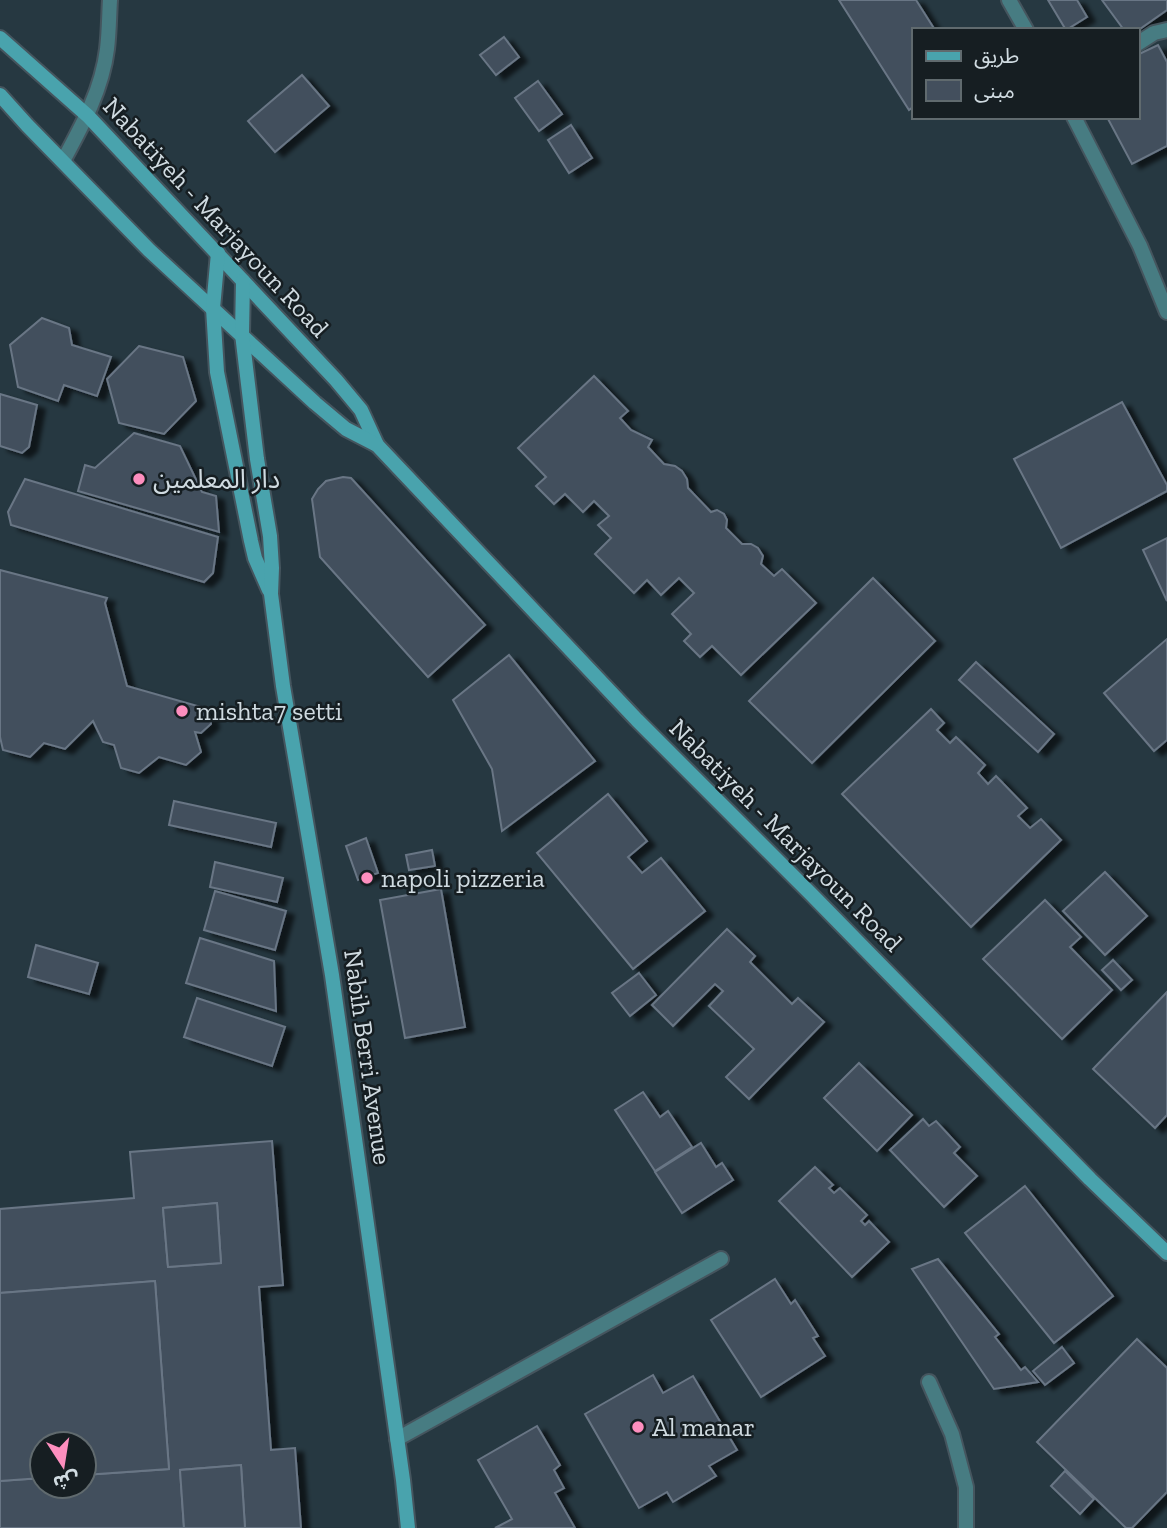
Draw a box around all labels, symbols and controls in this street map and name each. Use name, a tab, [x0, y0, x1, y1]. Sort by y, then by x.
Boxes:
legend	[912, 28, 1139, 119]
text: طريق	[974, 43, 1019, 69]
text: مبنى	[974, 78, 1015, 103]
street label: Nabatiyeh - Marjayoun Road	[96, 90, 336, 344]
place label: دار المعلمين	[153, 463, 280, 495]
marker: دار المعلمين	[131, 471, 147, 487]
place label: mishta7 setti	[196, 695, 342, 727]
marker: mishta7 setti	[174, 703, 190, 719]
street label: Nabatiyeh - Marjayoun Road	[663, 712, 909, 958]
place label: napoli pizzeria	[381, 862, 545, 894]
marker: napoli pizzeria	[359, 870, 375, 886]
street label: Nabih Berri Avenue	[337, 947, 399, 1167]
place label: Al manar	[652, 1411, 755, 1443]
marker: Al manar	[630, 1419, 646, 1435]
north arrow	[28, 1430, 98, 1500]
text: ش	[51, 1467, 82, 1495]

